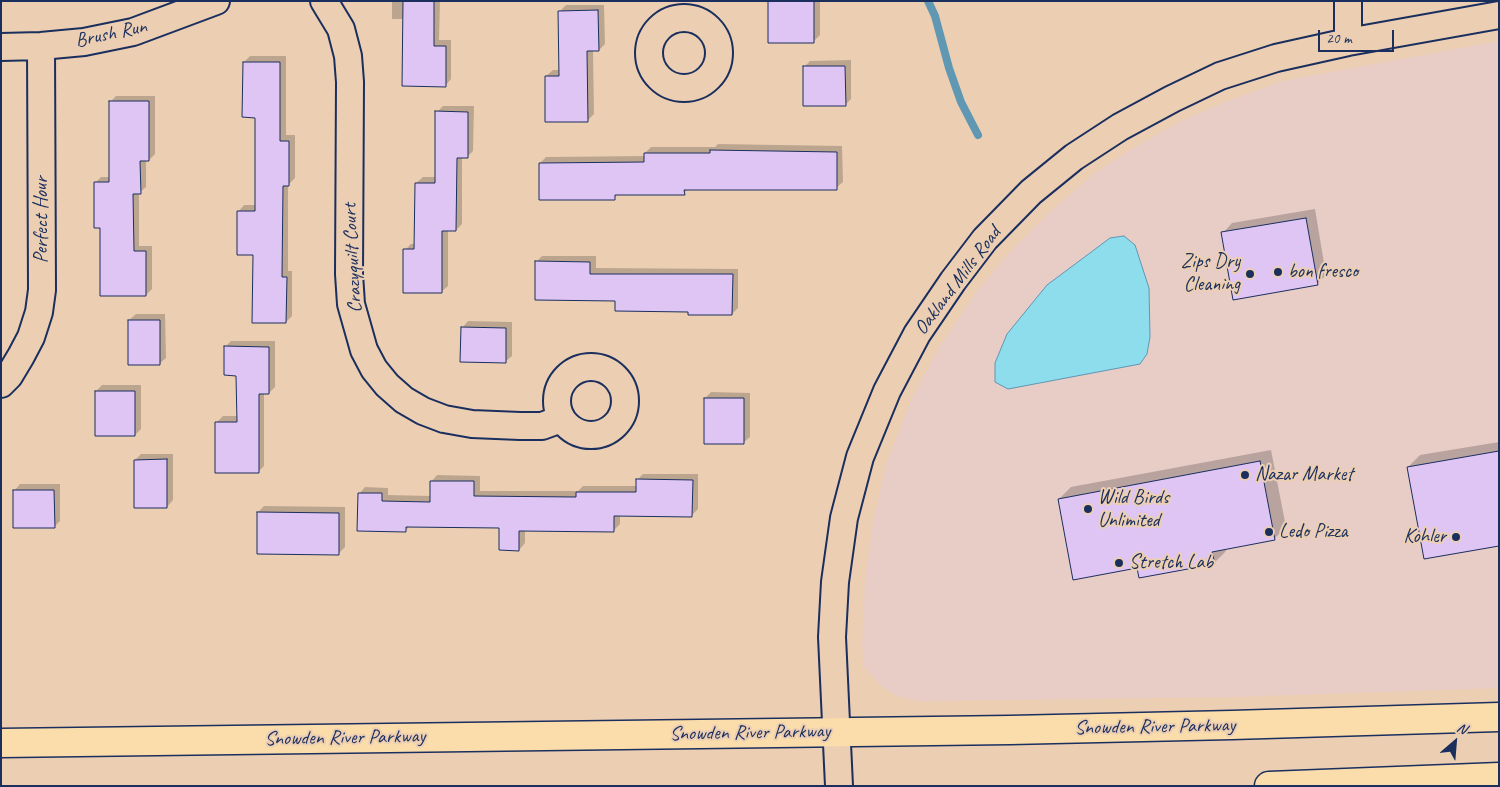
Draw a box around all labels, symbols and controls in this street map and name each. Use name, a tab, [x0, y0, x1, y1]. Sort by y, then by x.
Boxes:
street label: Brush Run	[73, 15, 149, 53]
scale bar	[1320, 20, 1396, 52]
text: 20 m	[1326, 29, 1352, 48]
street label: Perfect Hour	[30, 177, 54, 263]
street label: Crazyquilt Court	[338, 203, 368, 313]
street label: Oakland Mills Road	[910, 222, 1006, 340]
place label: Zips Dry Cleaning	[1181, 250, 1240, 297]
place label: bon fresco	[1288, 260, 1358, 284]
marker: bon fresco	[1272, 266, 1284, 278]
marker: Zips Dry Cleaning	[1244, 268, 1256, 280]
place label: Nazar Market	[1255, 463, 1353, 487]
marker: Nazar Market	[1239, 469, 1251, 481]
place label: Wild Birds Unlimited	[1098, 486, 1169, 533]
marker: Wild Birds Unlimited	[1082, 503, 1094, 515]
place label: Ledo Pizza	[1279, 520, 1348, 544]
place label: Kohler	[1404, 525, 1446, 549]
marker: Ledo Pizza	[1263, 526, 1275, 538]
marker: Kohler	[1450, 531, 1462, 543]
place label: Stretch Lab	[1129, 551, 1213, 575]
marker: Stretch Lab	[1113, 557, 1125, 569]
street label: Snowden River Parkway	[1074, 714, 1236, 740]
north arrow	[1430, 717, 1480, 767]
text: N	[1454, 719, 1470, 738]
street label: Snowden River Parkway	[669, 720, 831, 746]
street label: Snowden River Parkway	[264, 725, 426, 751]

